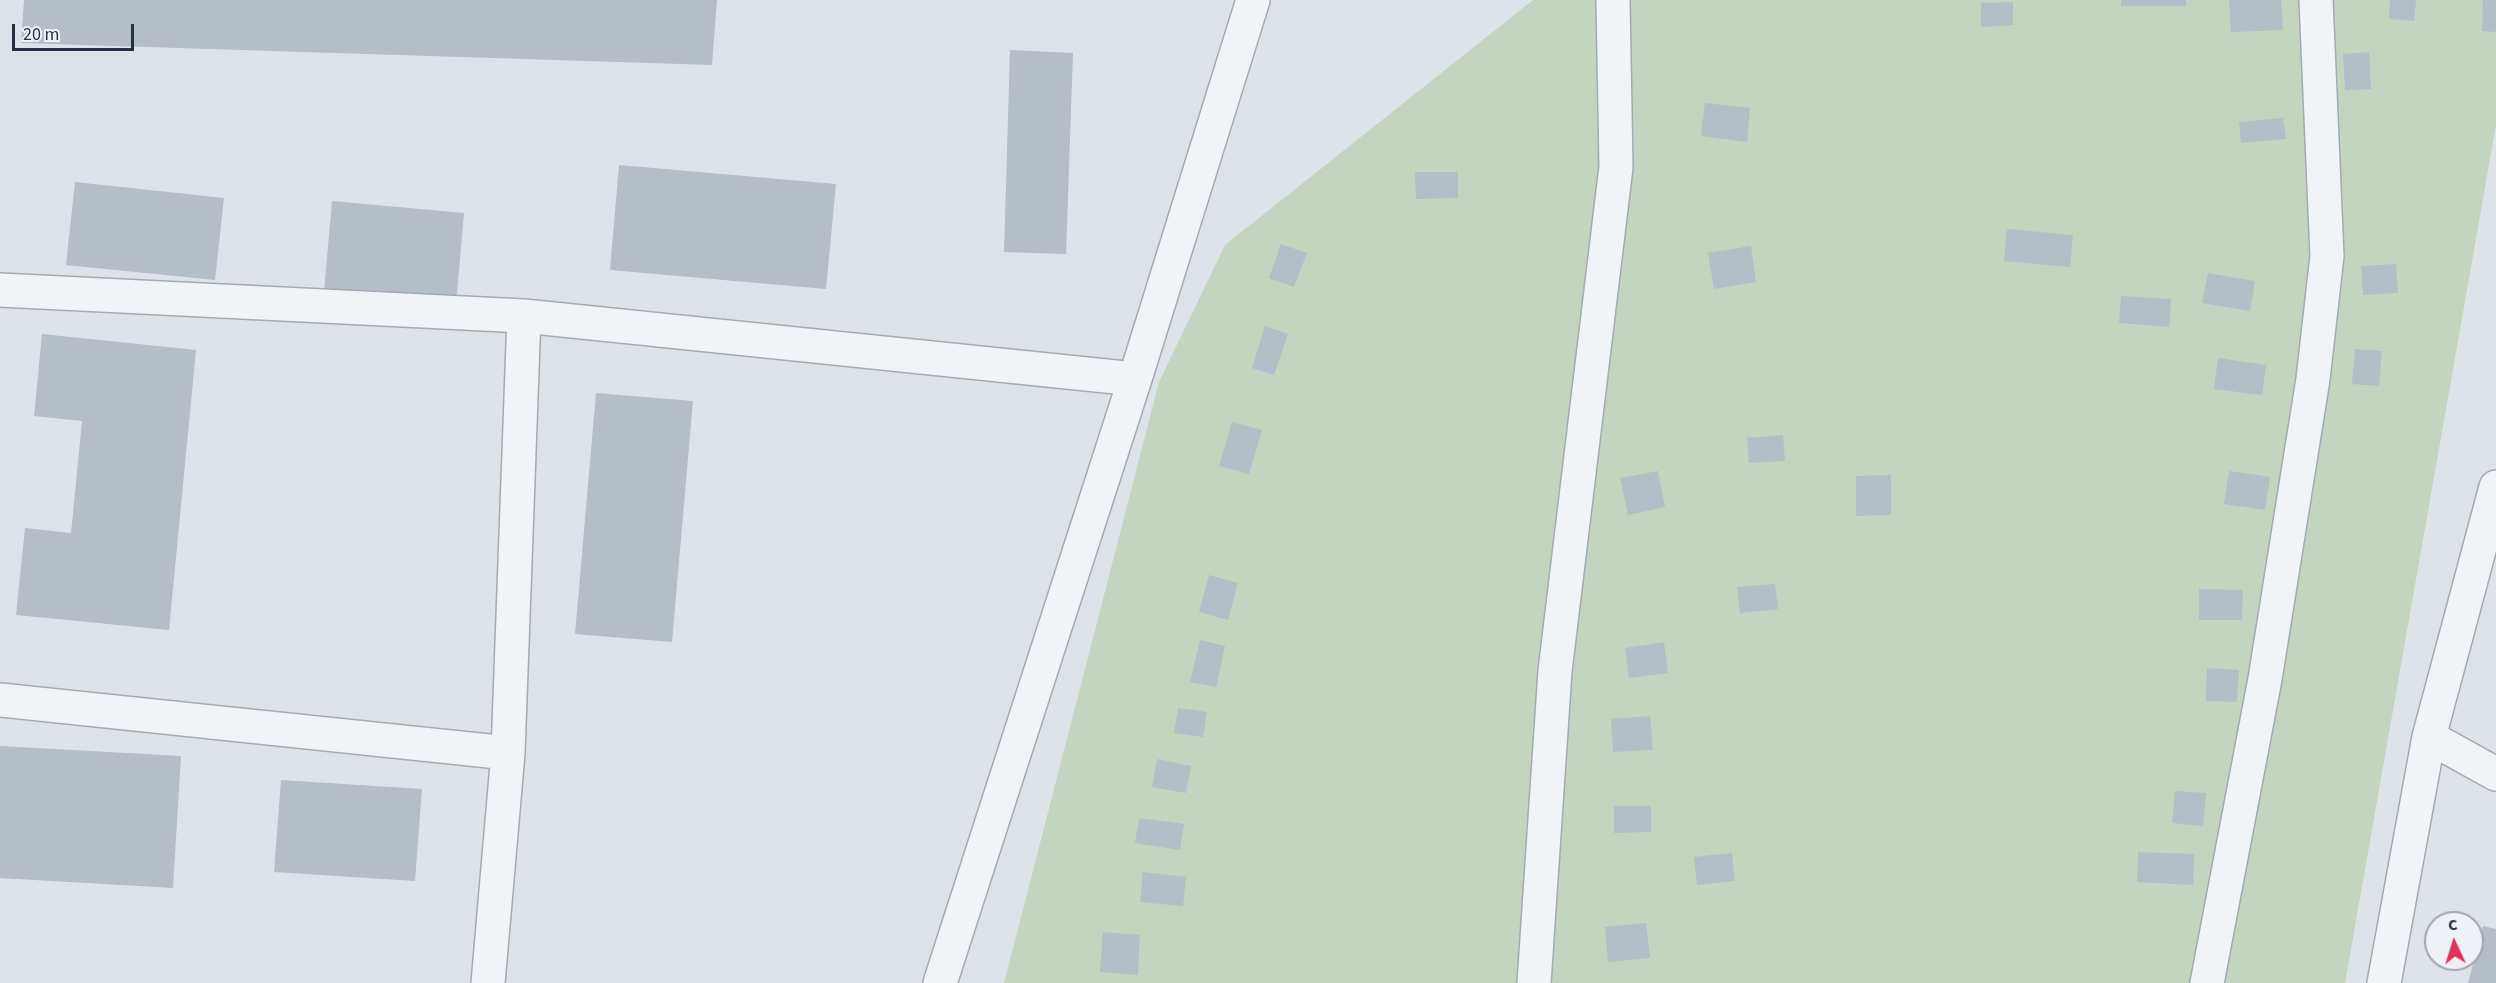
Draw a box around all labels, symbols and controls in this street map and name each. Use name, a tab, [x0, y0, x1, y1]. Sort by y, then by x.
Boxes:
scale bar	[15, 12, 136, 50]
text: 20 m	[23, 22, 59, 47]
north arrow	[2424, 911, 2484, 971]
text: С	[2447, 914, 2458, 936]

